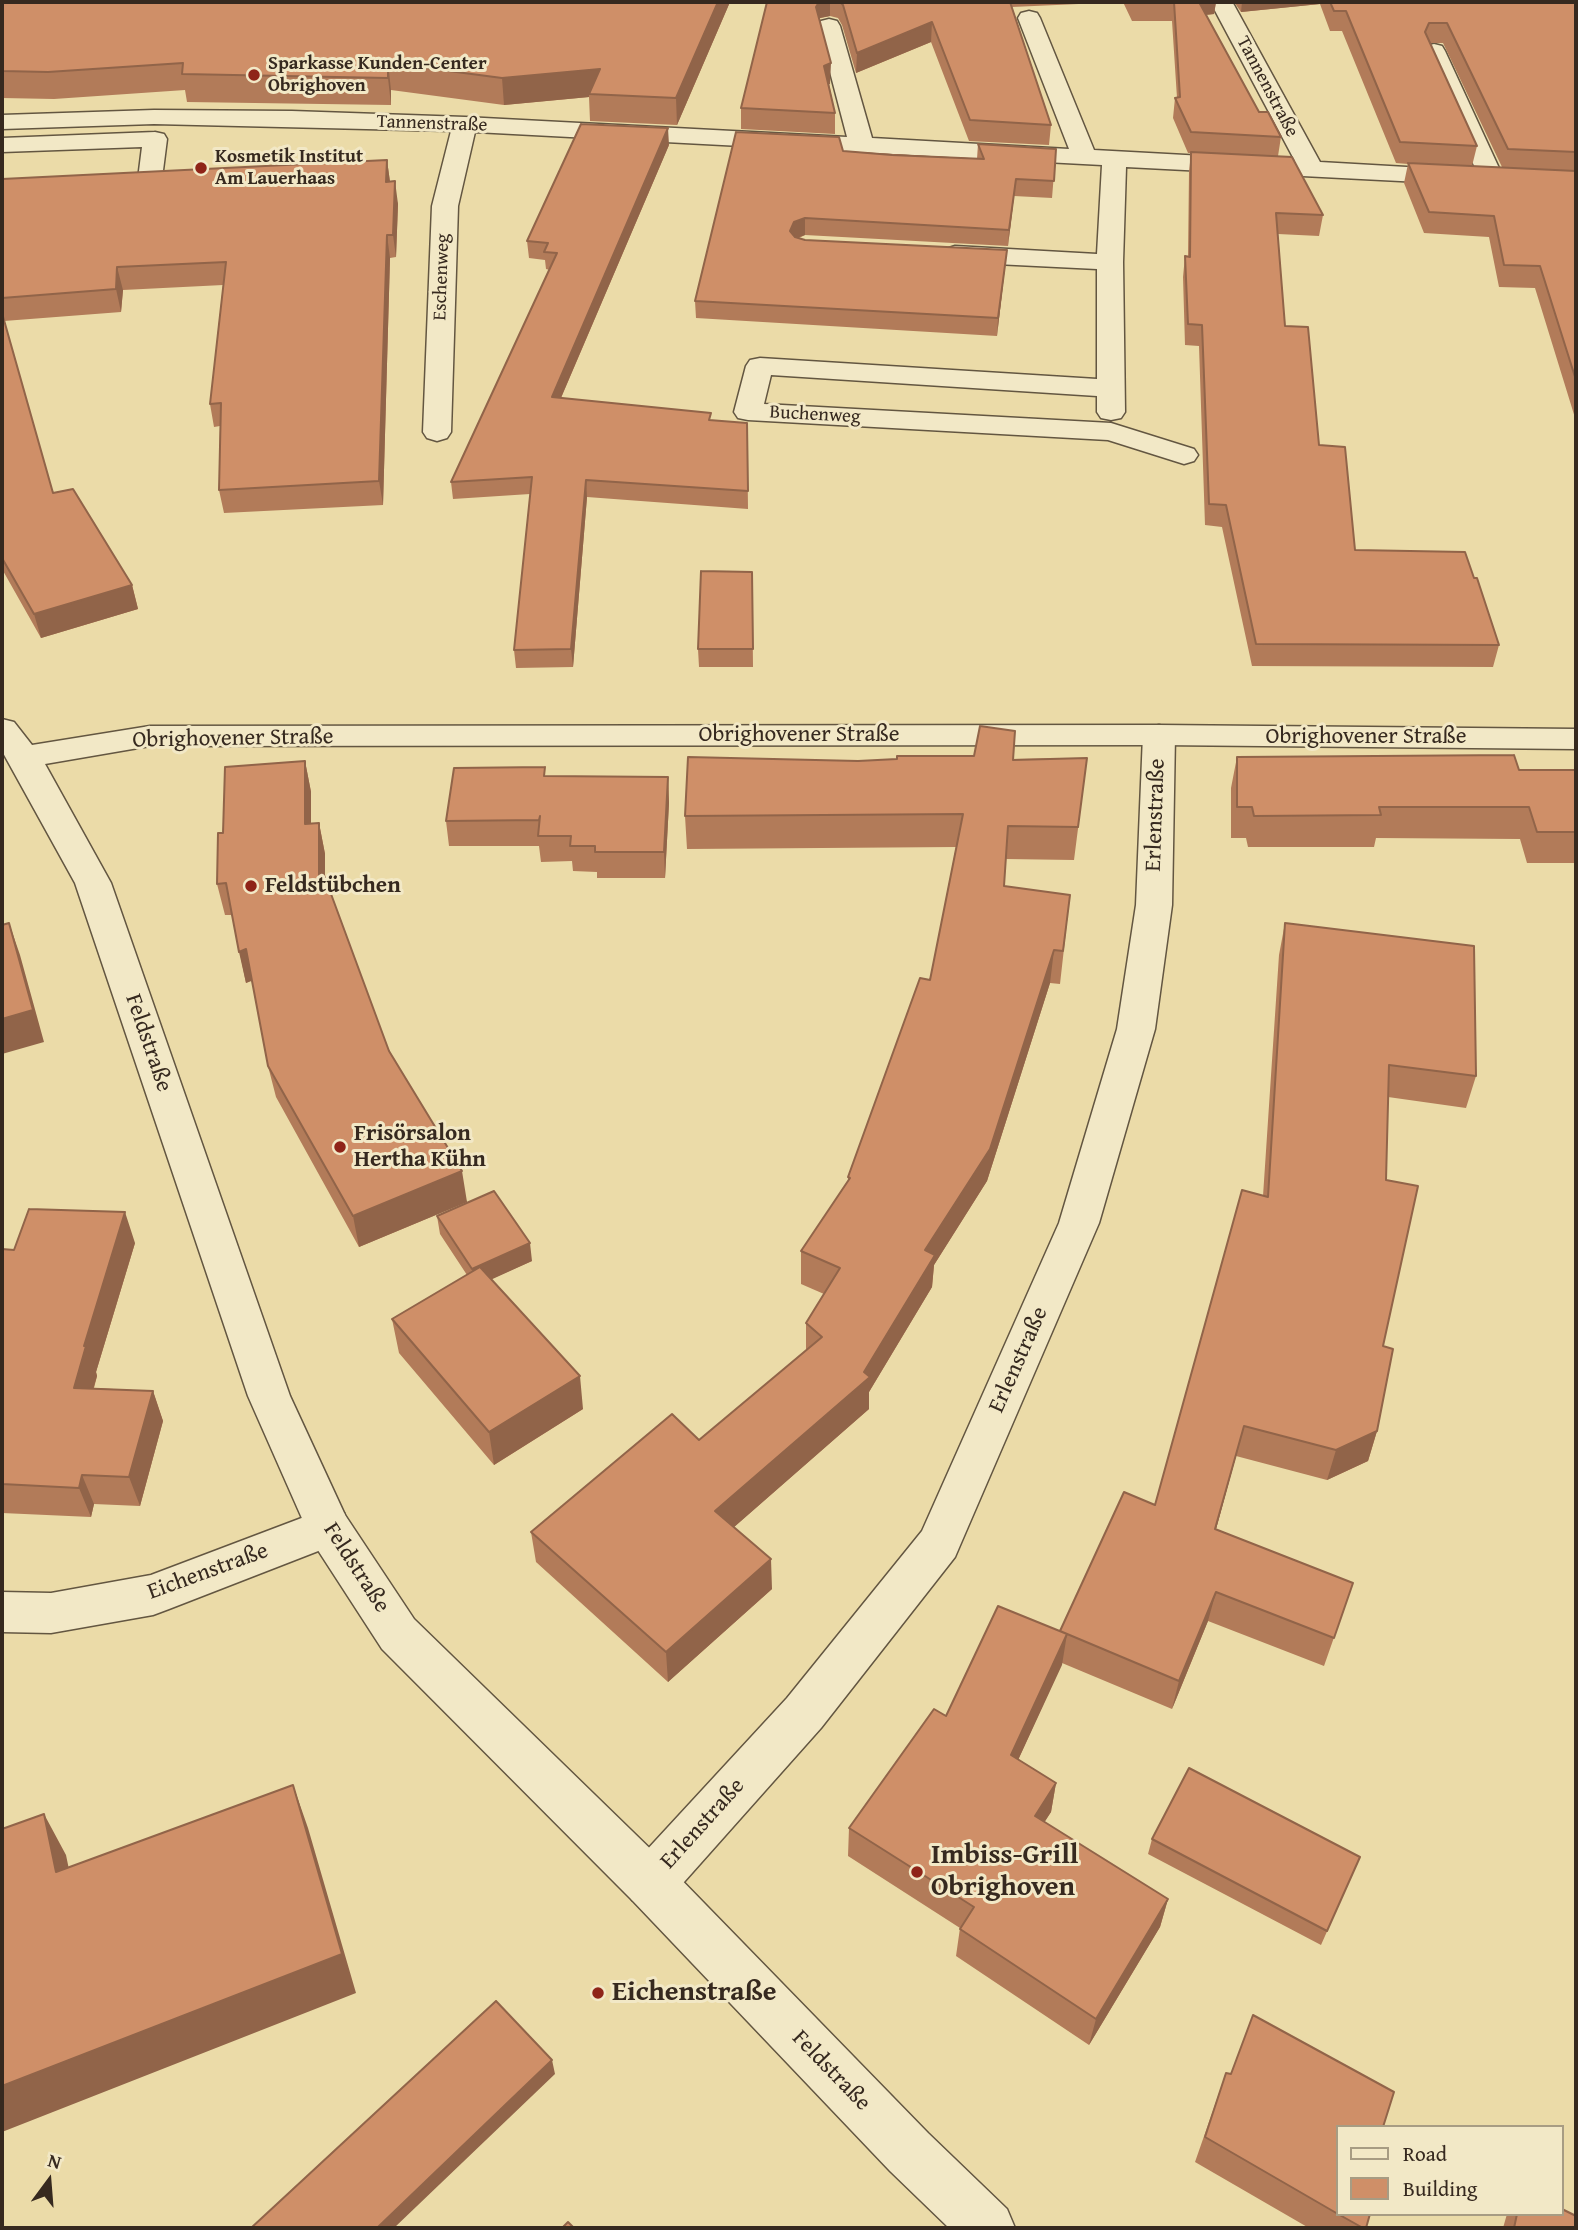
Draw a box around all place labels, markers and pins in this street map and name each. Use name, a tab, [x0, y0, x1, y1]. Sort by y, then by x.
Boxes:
place label: Sparkasse Kunden-Center Obrighoven	[268, 53, 487, 97]
marker: Sparkasse Kunden-Center Obrighoven	[246, 67, 262, 83]
place label: Kosmetik Institut Am Lauerhaas	[215, 146, 363, 190]
marker: Kosmetik Institut Am Lauerhaas	[193, 160, 209, 176]
place label: Feldstübchen	[265, 872, 401, 900]
marker: Feldstübchen	[243, 878, 259, 894]
place label: Frisörsalon Hertha Kühn	[354, 1120, 486, 1174]
marker: Frisörsalon Hertha Kühn	[332, 1139, 348, 1155]
place label: Imbiss-Grill Obrighoven	[931, 1839, 1079, 1905]
marker: Imbiss-Grill Obrighoven	[909, 1864, 925, 1880]
place label: Eichenstraße	[612, 1976, 777, 2010]
marker: Eichenstraße	[590, 1985, 606, 2001]

